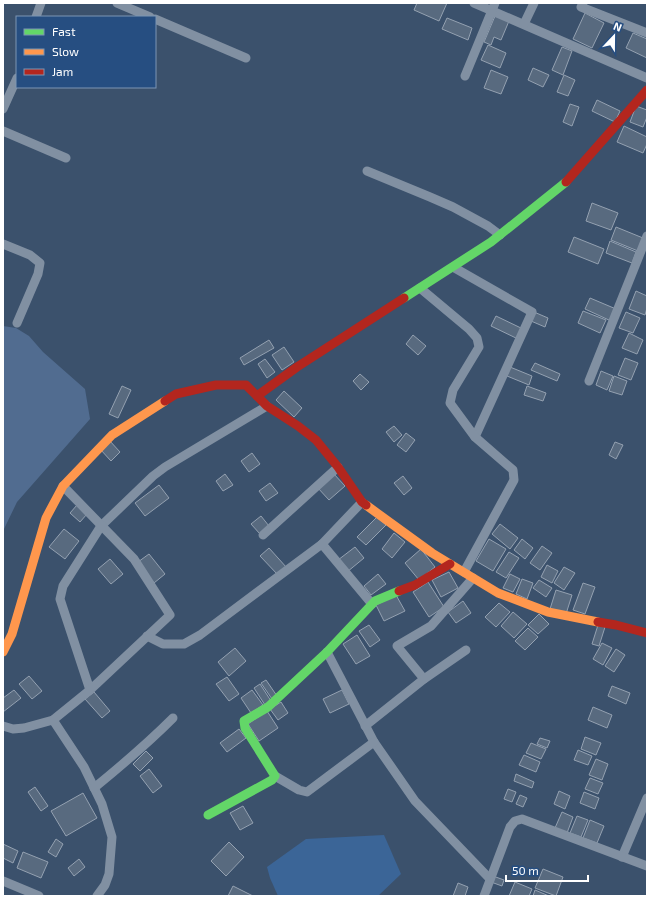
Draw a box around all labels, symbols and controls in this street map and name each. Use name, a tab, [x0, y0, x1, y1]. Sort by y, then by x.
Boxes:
legend	[16, 16, 156, 88]
north arrow	[594, 16, 634, 56]
text: N	[612, 19, 624, 34]
text: Fast	[52, 24, 76, 38]
text: Slow	[52, 44, 79, 58]
text: Jam	[52, 64, 73, 78]
scale bar	[506, 857, 588, 883]
text: 50 m	[512, 863, 539, 877]

